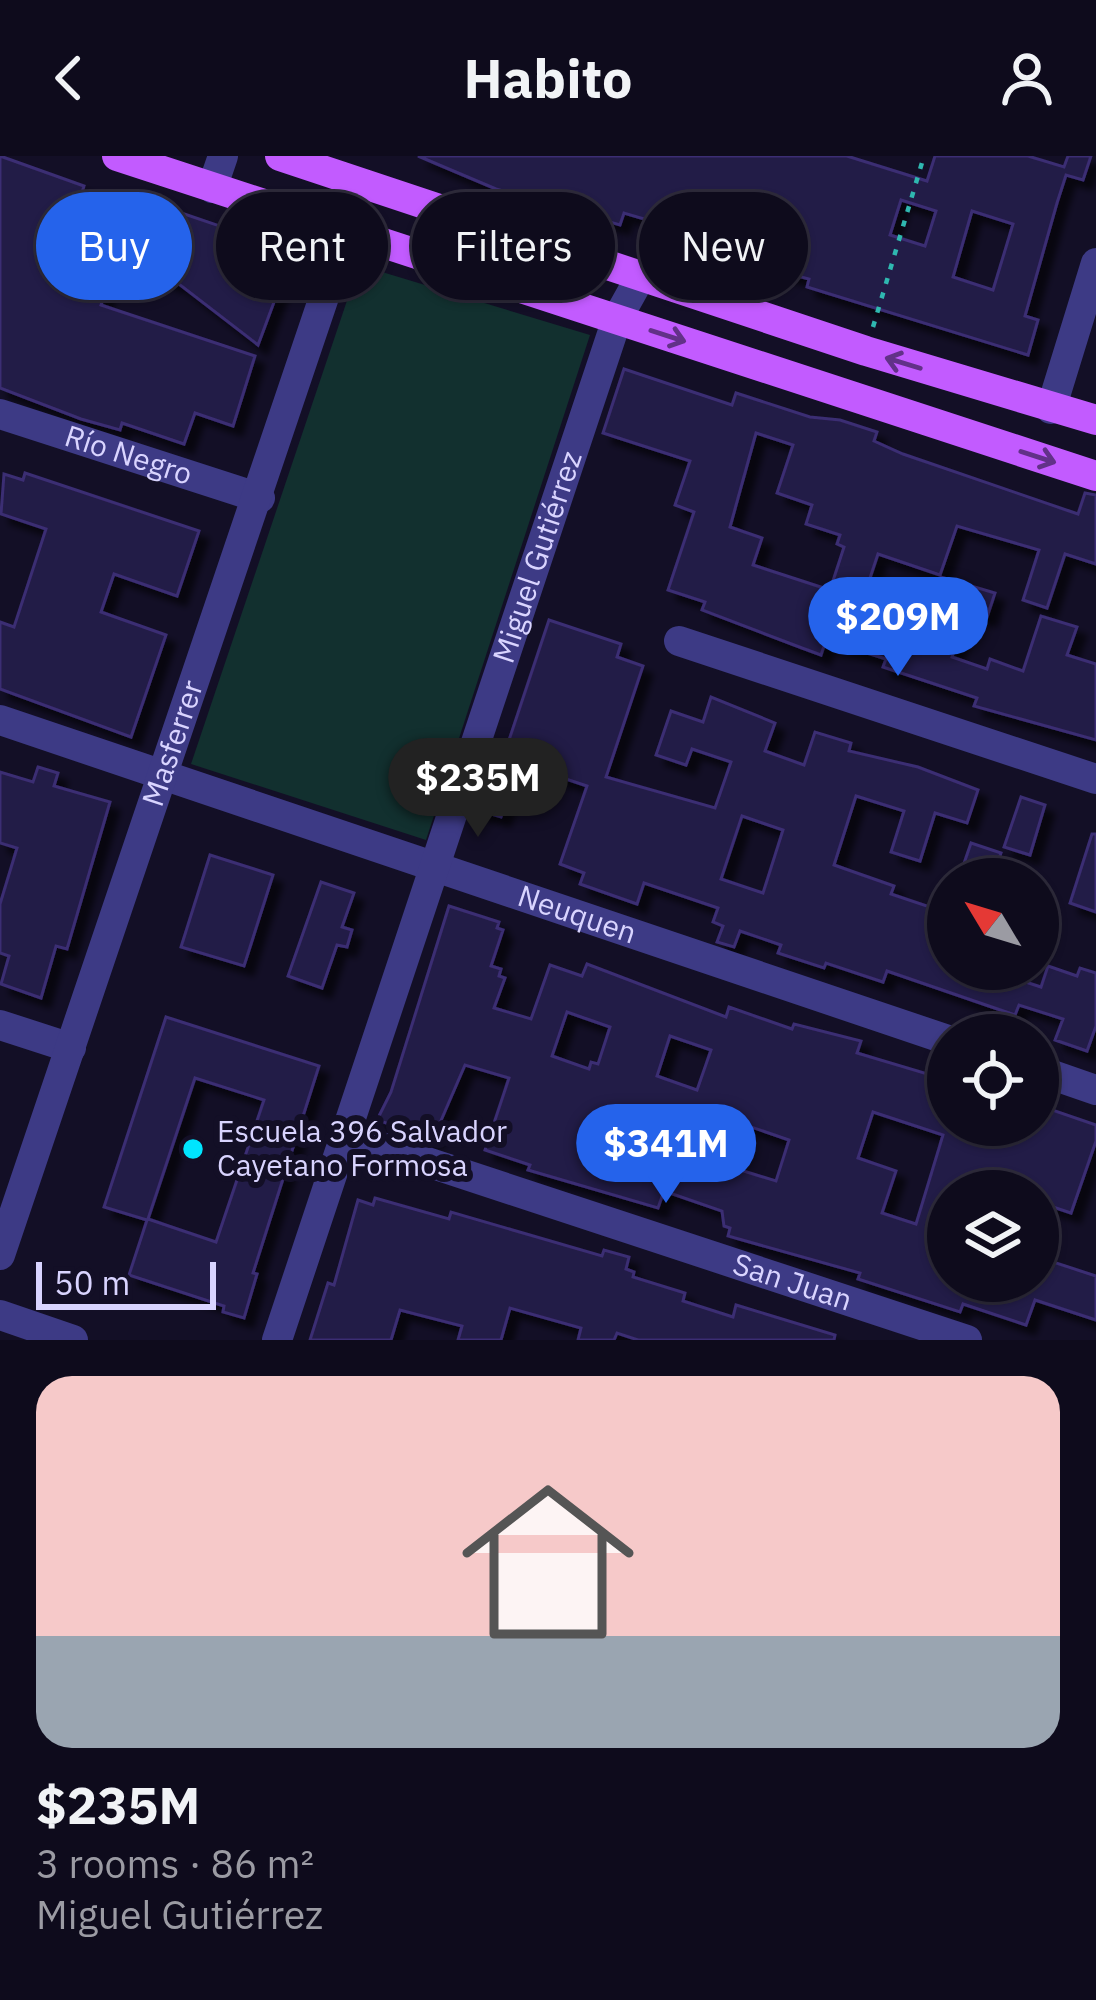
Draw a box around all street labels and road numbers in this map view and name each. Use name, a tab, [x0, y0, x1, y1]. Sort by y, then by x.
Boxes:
street label: Río Negro	[60, 415, 198, 493]
street label: Miguel Gutiérrez	[483, 446, 590, 668]
street label: Masferrer	[132, 675, 211, 811]
street label: Neuquen	[513, 875, 642, 951]
street label: San Juan	[728, 1243, 857, 1319]

